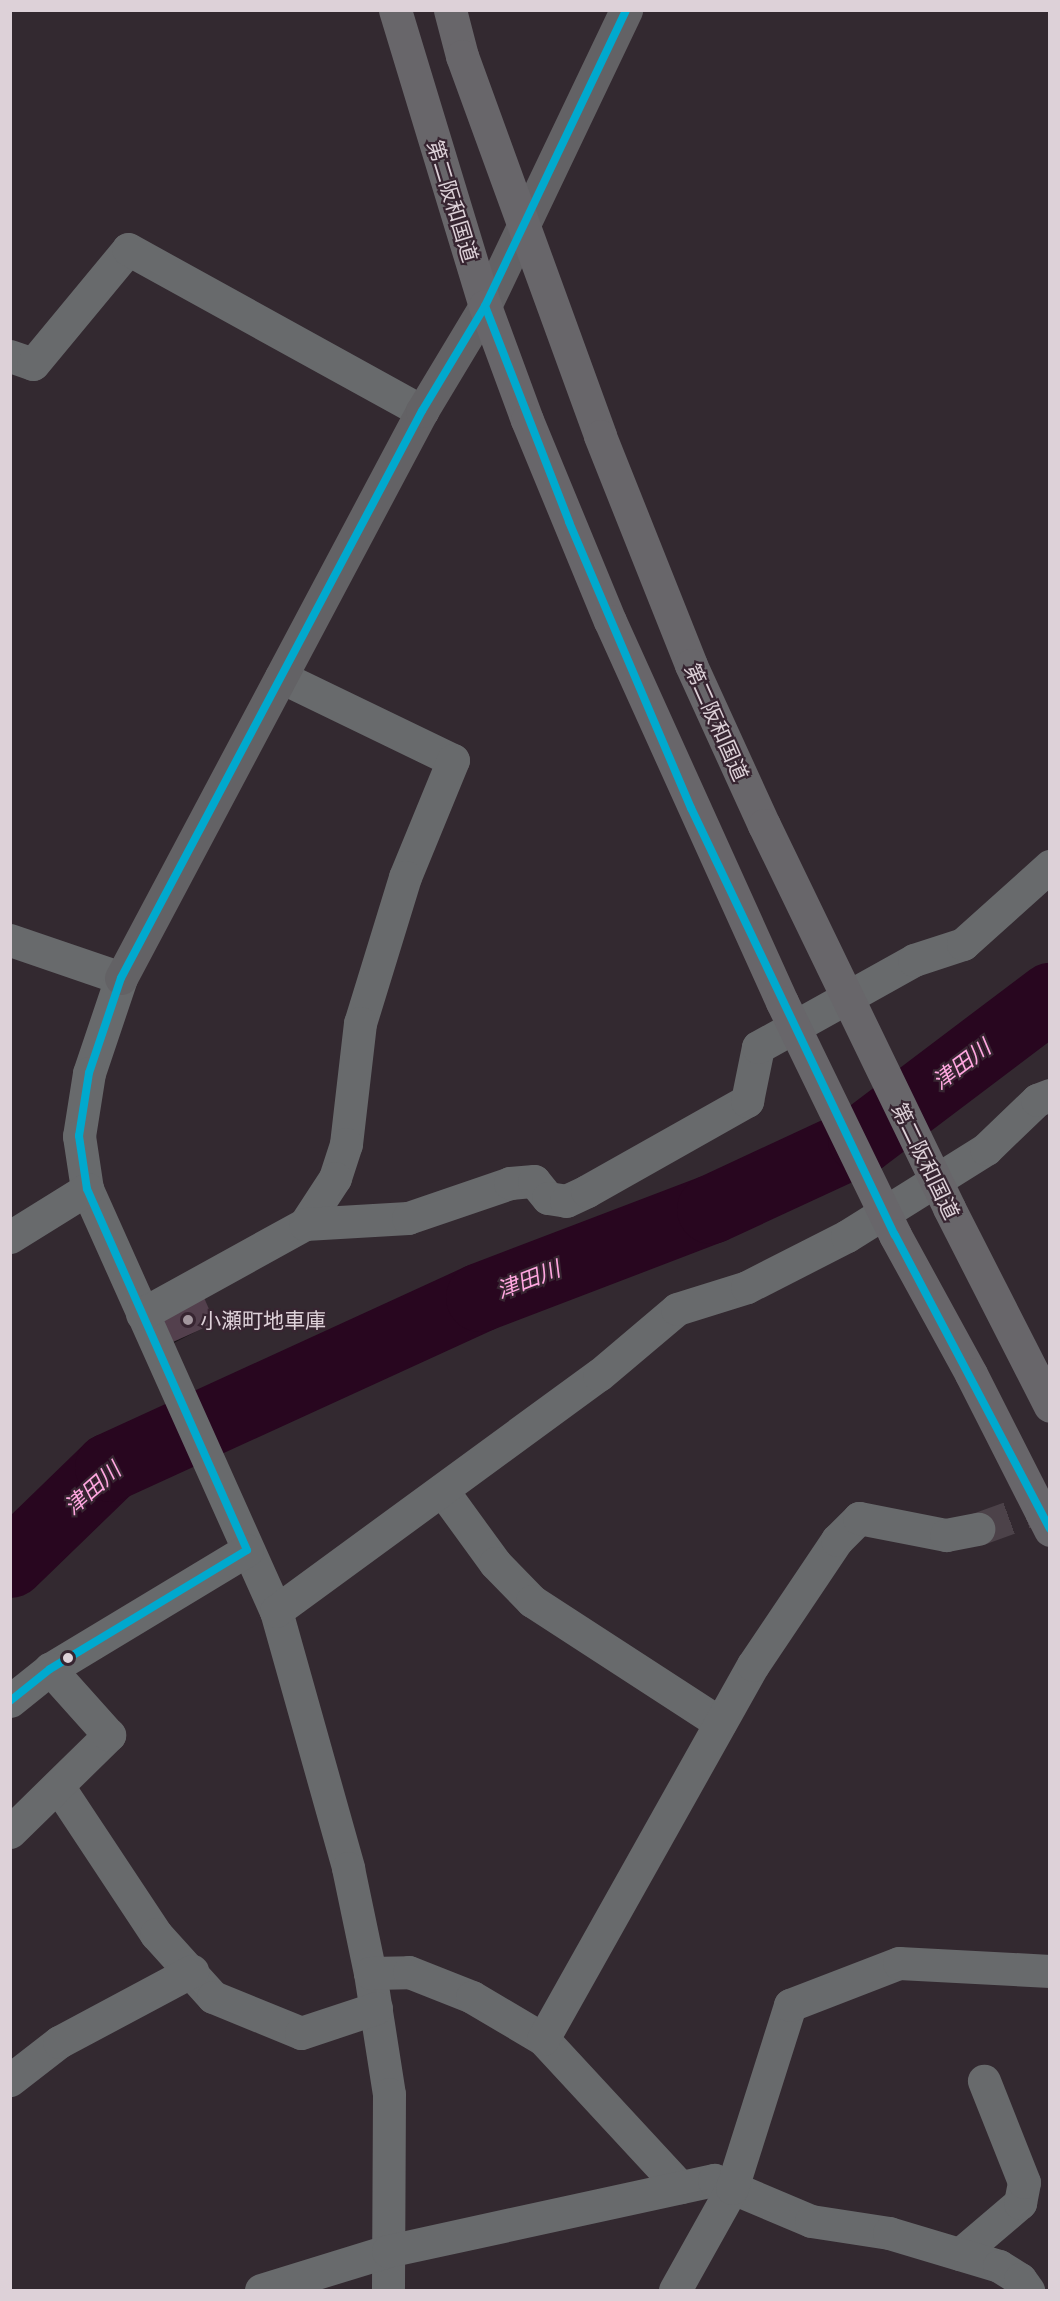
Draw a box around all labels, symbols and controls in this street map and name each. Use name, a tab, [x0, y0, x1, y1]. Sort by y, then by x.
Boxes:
street label: 第二阪和国道	[423, 137, 483, 265]
street label: 第二阪和国道	[680, 659, 754, 785]
water label: 津田川	[927, 1034, 995, 1094]
street label: 第二阪和国道	[887, 1099, 965, 1223]
water label: 津田川	[492, 1255, 564, 1303]
place label: 小瀬町地車庫	[200, 1307, 326, 1333]
marker: 小瀬町地車庫	[181, 1313, 195, 1327]
water label: 津田川	[58, 1456, 126, 1520]
unlabelled marker	[62, 1652, 74, 1664]

